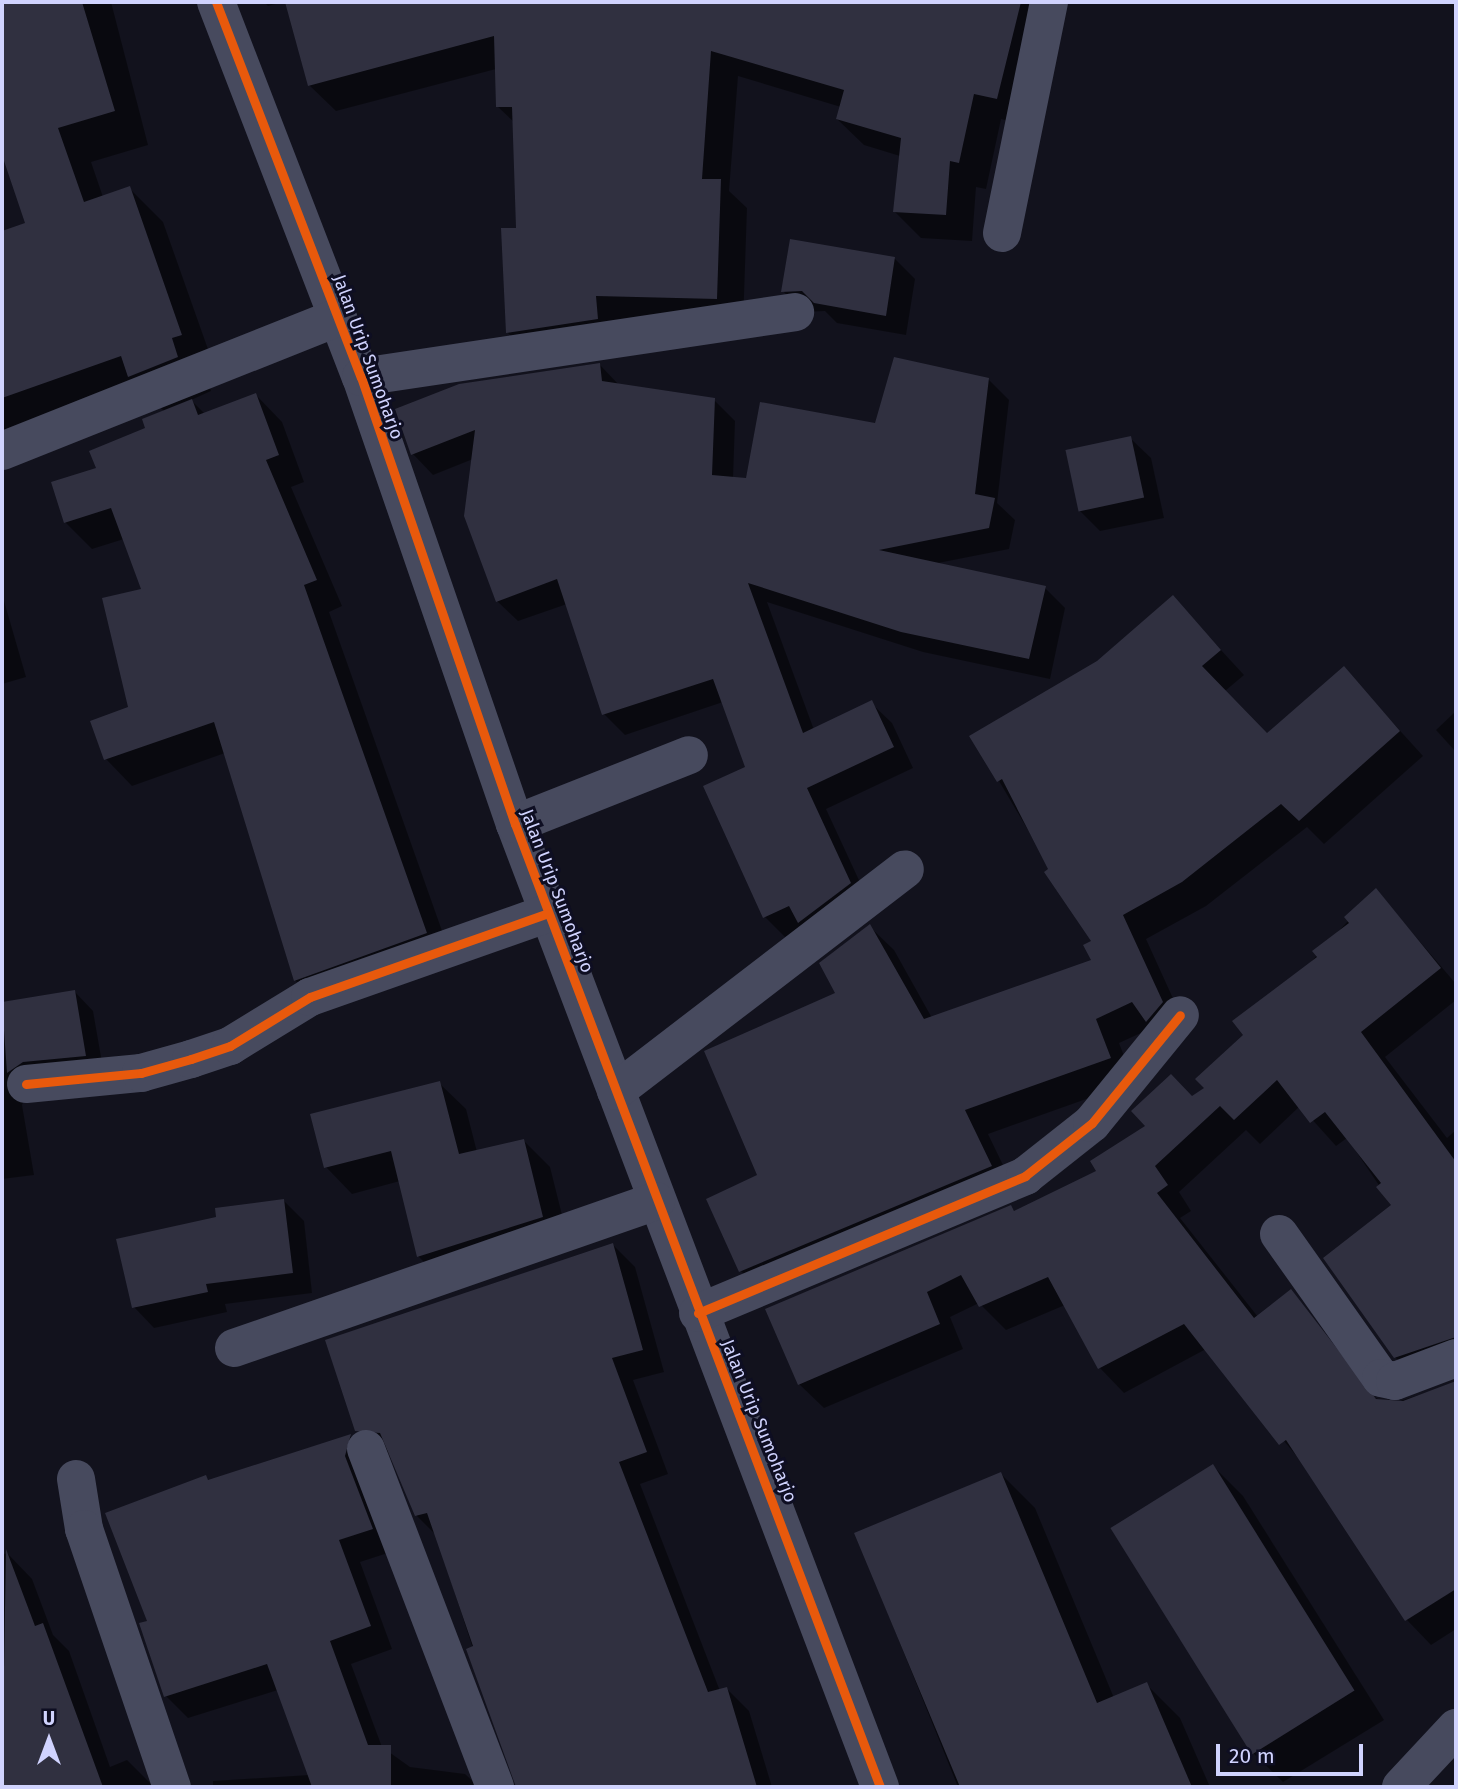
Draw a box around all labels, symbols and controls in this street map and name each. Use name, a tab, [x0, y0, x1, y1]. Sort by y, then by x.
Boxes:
street label: Jalan Urip Sumoharjo	[328, 272, 408, 442]
street label: Jalan Urip Sumoharjo	[516, 806, 598, 976]
street label: Jalan Urip Sumoharjo	[716, 1336, 802, 1506]
north arrow	[14, 1705, 84, 1775]
text: U	[43, 1707, 55, 1730]
scale bar	[1220, 1730, 1367, 1774]
text: 20 m	[1229, 1743, 1275, 1769]

